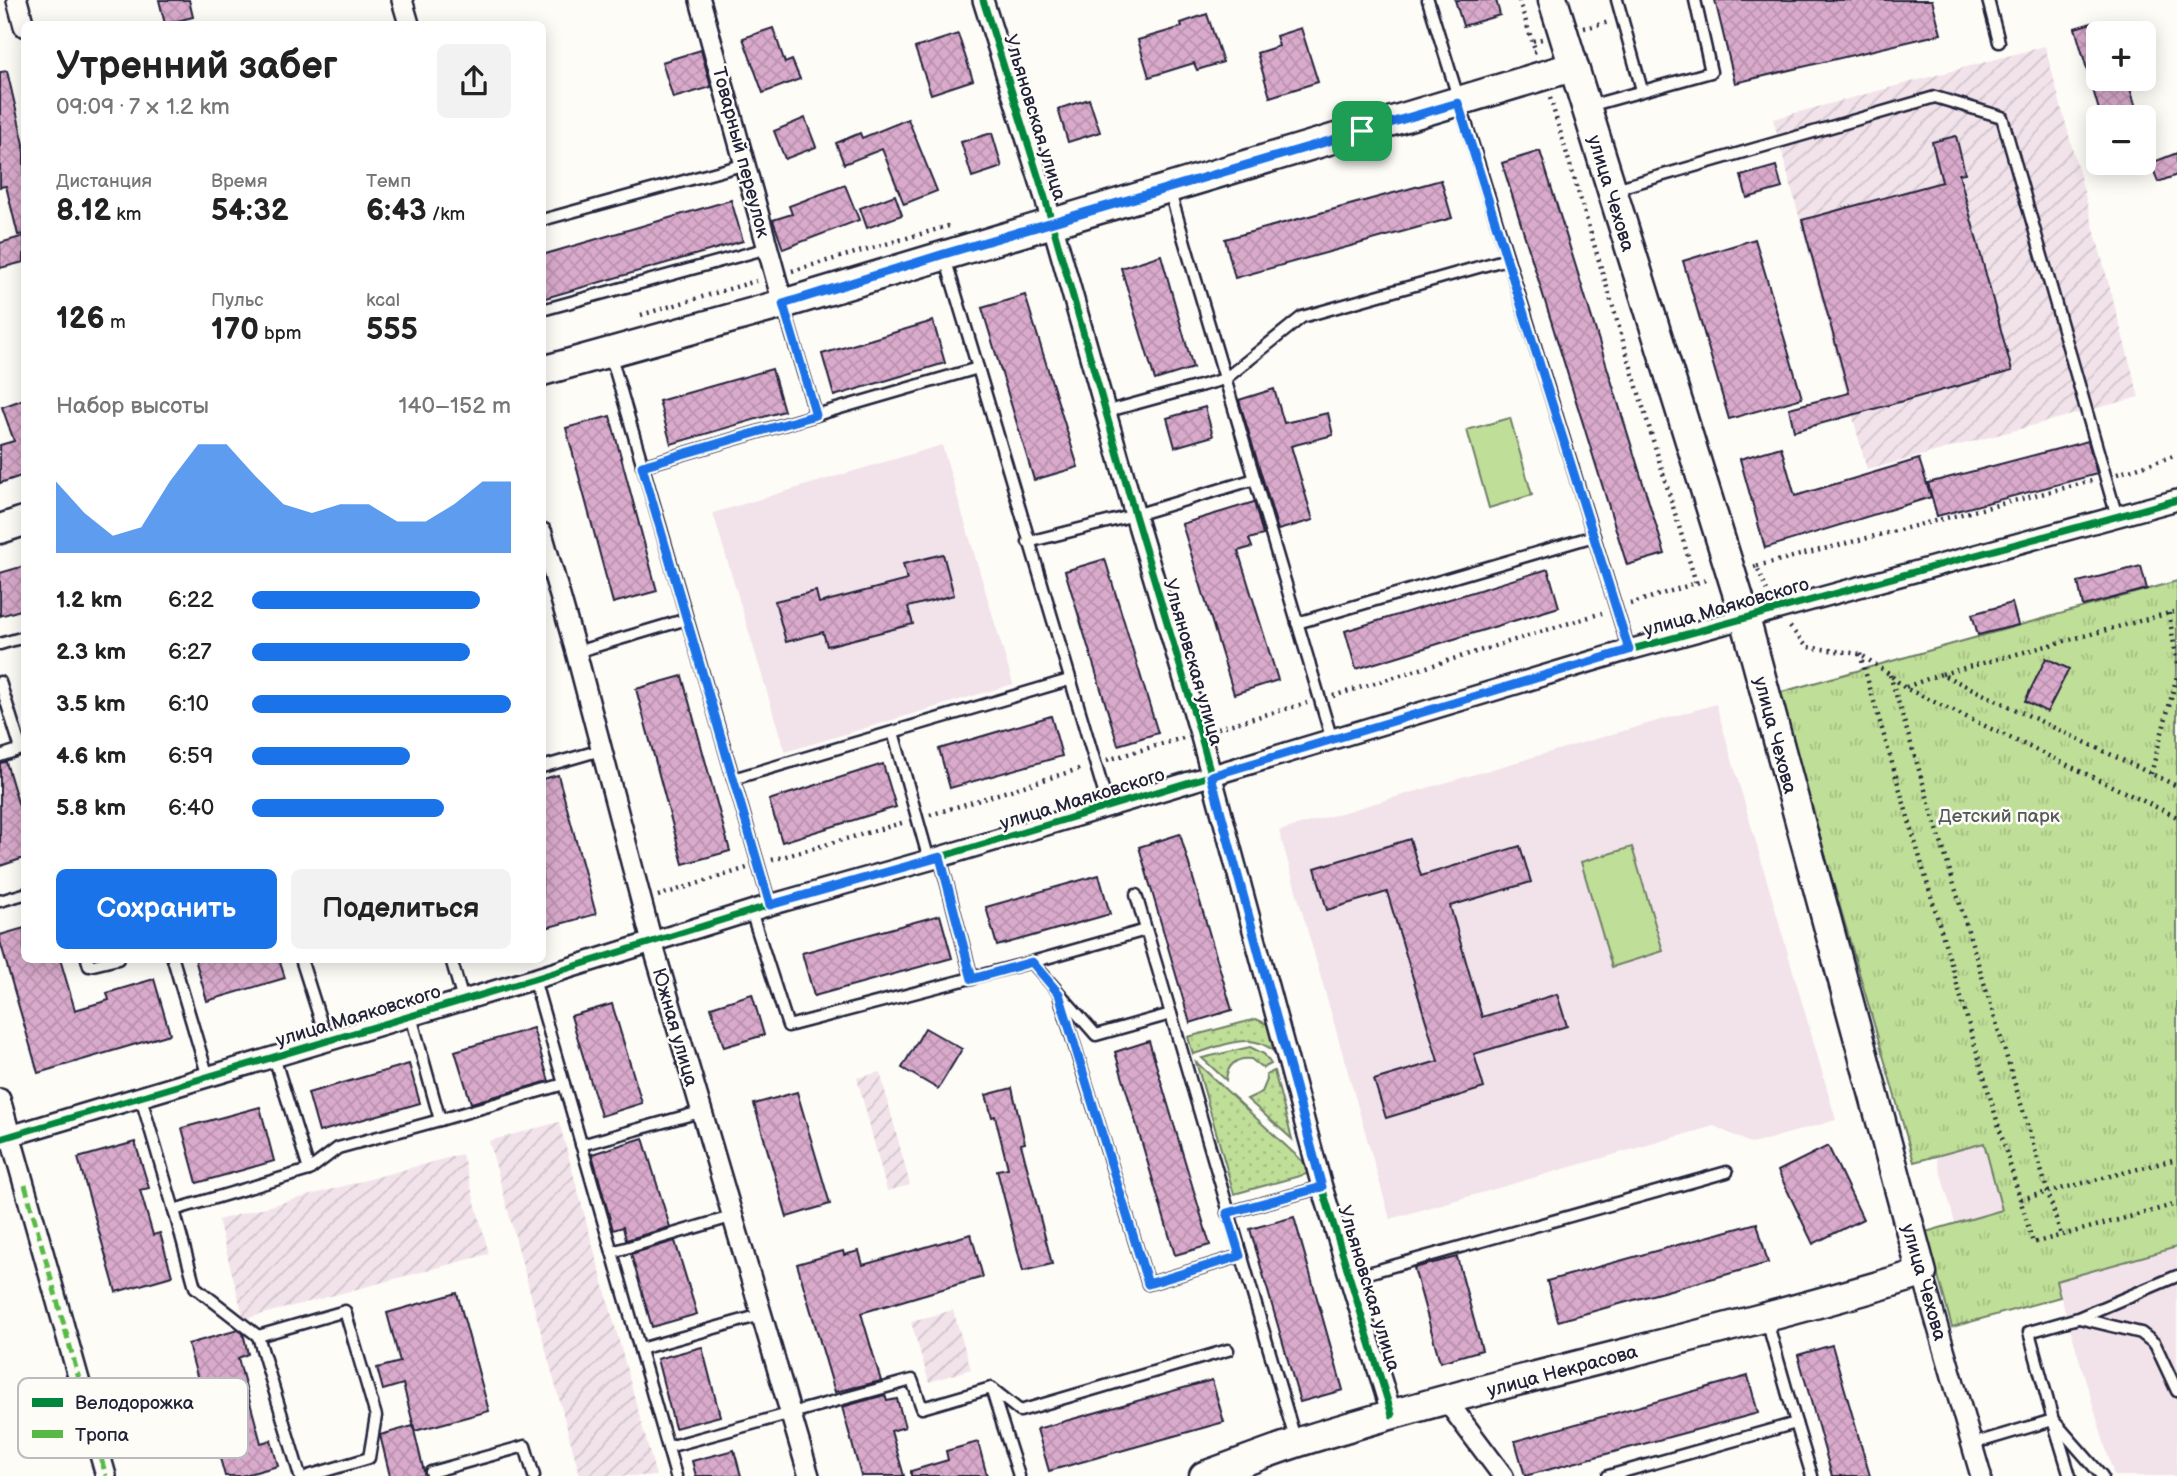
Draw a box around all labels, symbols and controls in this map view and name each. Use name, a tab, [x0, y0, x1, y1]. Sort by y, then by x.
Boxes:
map controls	[2086, 21, 2156, 175]
button: +	[2086, 21, 2156, 91]
street label: Ульяновская улица	[998, 32, 1071, 203]
text: Утренний забег	[56, 44, 338, 89]
button: share	[437, 44, 511, 118]
street label: Товарный переулок	[707, 65, 774, 240]
text: 09:09 · 7 × 1.2 km	[56, 93, 230, 121]
pin	[1332, 101, 1392, 161]
button: −	[2086, 105, 2156, 175]
icon: arrive	[1343, 112, 1381, 150]
street label: улица Чехова	[1582, 133, 1639, 254]
text: Дистанция	[56, 170, 152, 193]
text: Время	[211, 170, 267, 193]
text: Темп	[366, 170, 411, 193]
text: 8.12	[56, 193, 111, 229]
text: 54:32	[211, 193, 289, 229]
text: 6:43	[366, 193, 427, 229]
text: km	[111, 203, 141, 226]
text: /km	[427, 203, 465, 226]
text: Пульс	[211, 289, 264, 312]
text: kcal	[366, 289, 400, 312]
text: 126	[56, 301, 105, 337]
text: m	[105, 311, 126, 334]
text: 170	[211, 312, 259, 348]
text: 555	[366, 312, 418, 348]
text: bpm	[259, 322, 301, 345]
text: Набор высоты	[56, 392, 209, 420]
text: 140–152 m	[399, 392, 511, 420]
street label: улица Маяковского	[1641, 573, 1812, 642]
street label: Ульяновская улица	[1158, 576, 1227, 748]
text: 1.2 km	[56, 586, 122, 614]
text: 6:22	[168, 586, 214, 614]
text: 2.3 km	[56, 638, 126, 666]
text: 6:27	[168, 638, 212, 666]
street label: улица Чехова	[1748, 674, 1801, 797]
text: 3.5 km	[56, 690, 126, 718]
text: 6:10	[168, 690, 209, 718]
text: 4.6 km	[56, 742, 126, 770]
text: 6:59	[168, 742, 213, 770]
street label: улица Маяковского	[997, 763, 1168, 835]
text: 5.8 km	[56, 794, 126, 822]
text: 6:40	[168, 794, 214, 822]
park label: Детский парк	[1938, 805, 2060, 828]
button: Сохранить	[56, 869, 277, 949]
button: Поделиться	[291, 869, 511, 949]
street label: Южная улица	[647, 966, 702, 1089]
street label: улица Маяковского	[273, 980, 444, 1052]
street label: Ульяновская улица	[1332, 1203, 1405, 1374]
street label: улица Чехова	[1896, 1221, 1951, 1343]
street label: улица Некрасова	[1485, 1340, 1640, 1403]
legend	[18, 1378, 248, 1458]
text: Велодорожка	[75, 1392, 194, 1415]
text: Тропа	[75, 1424, 129, 1447]

